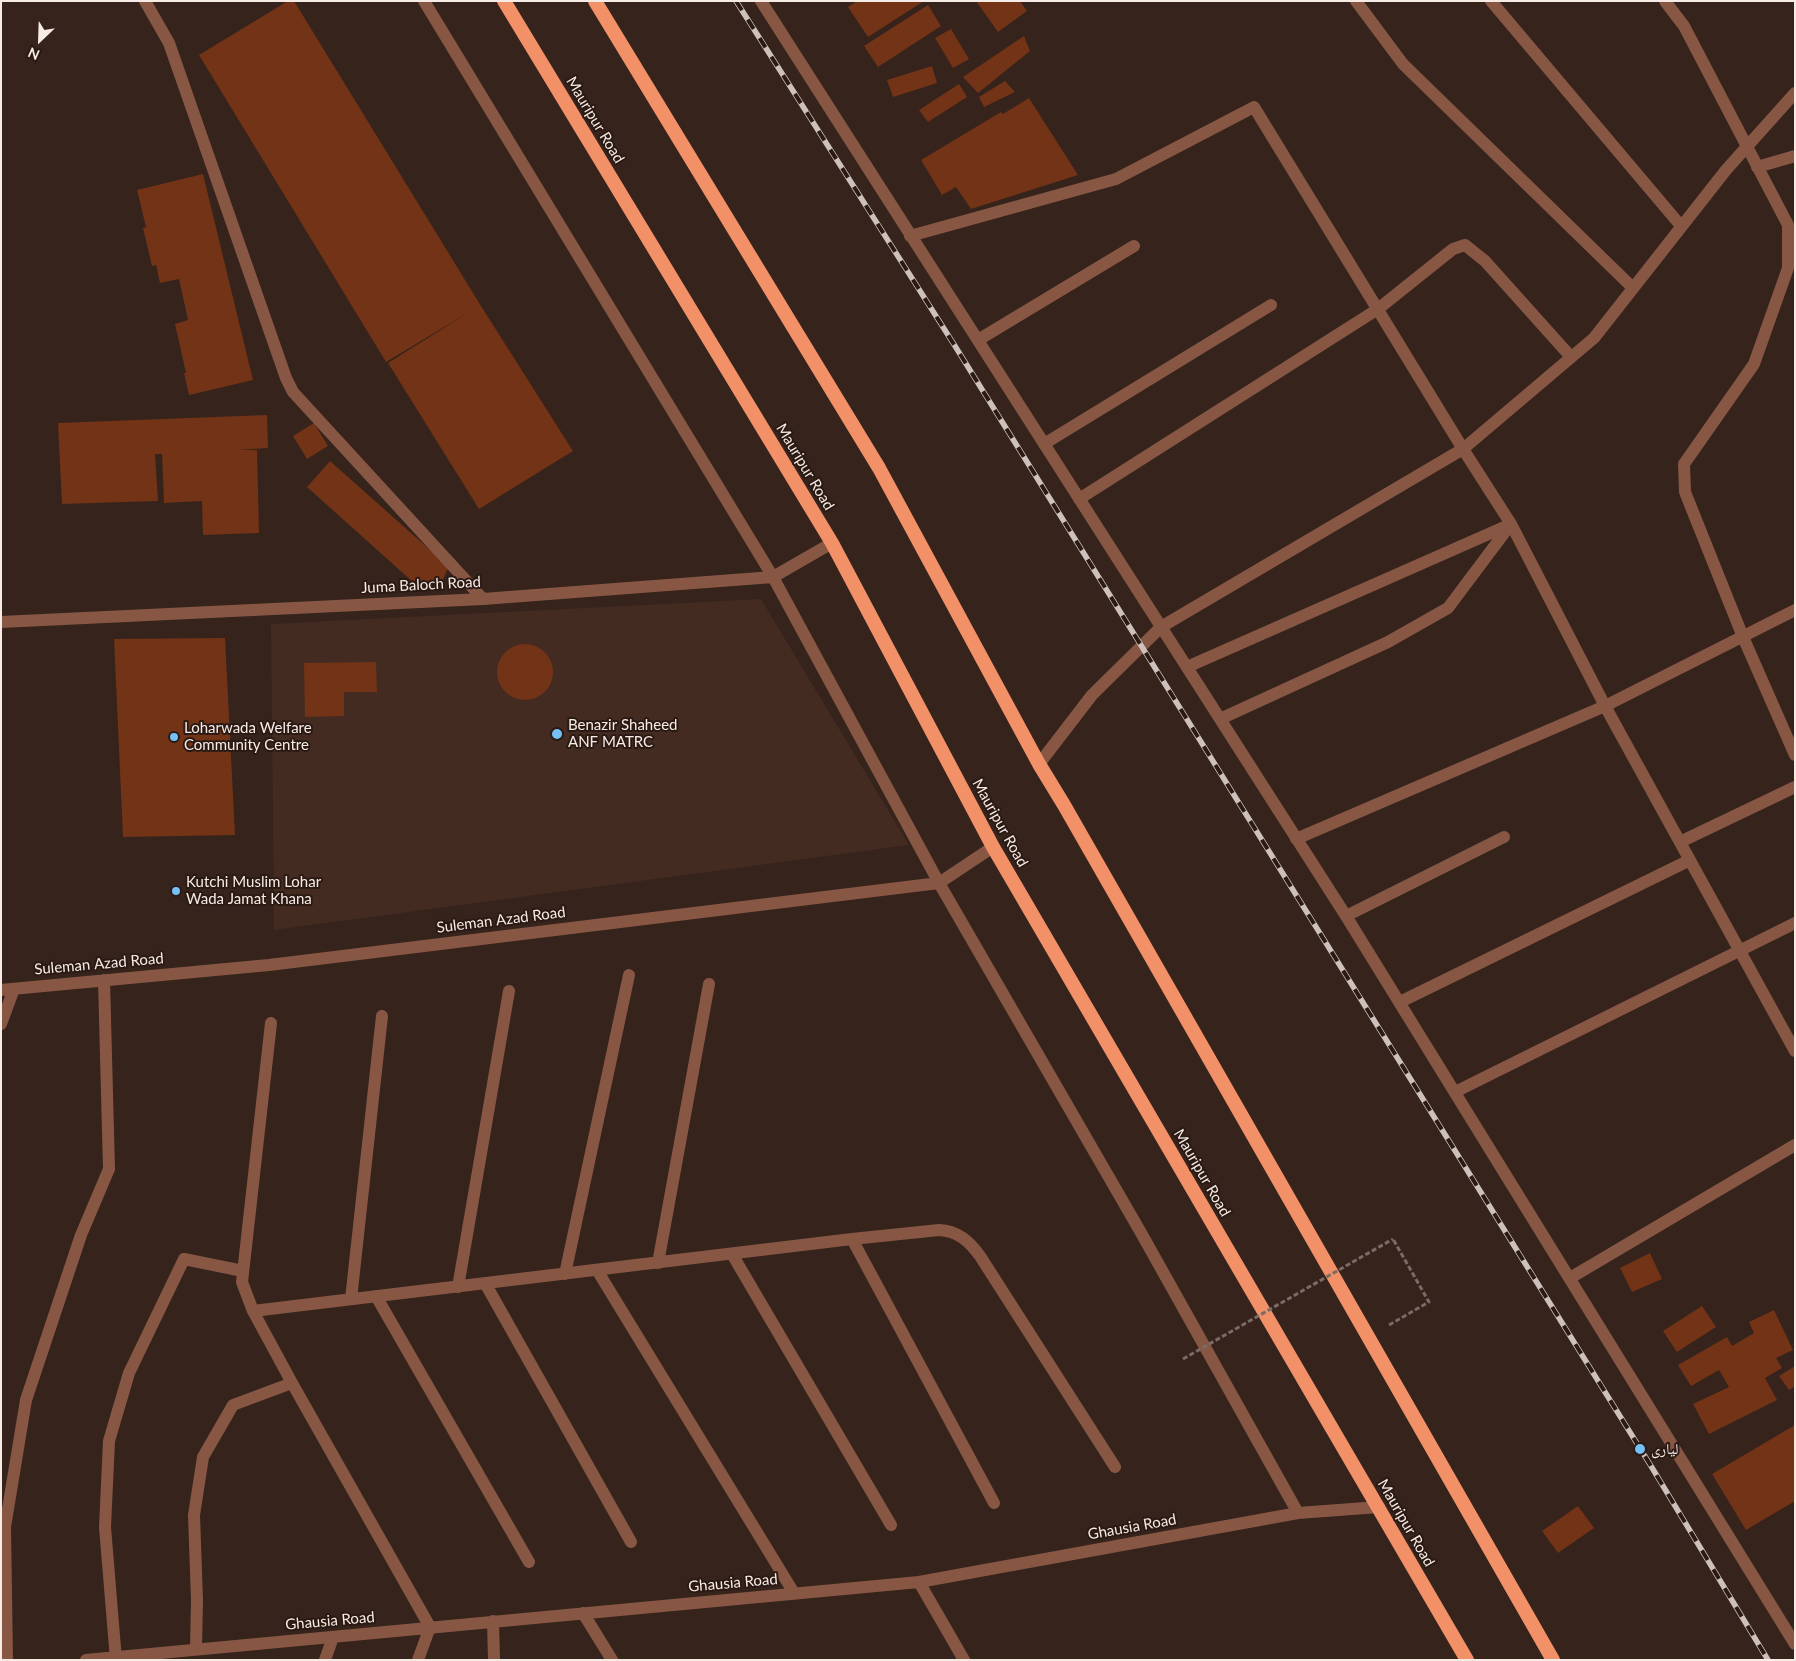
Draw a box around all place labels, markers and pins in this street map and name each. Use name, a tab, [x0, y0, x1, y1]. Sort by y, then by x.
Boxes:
place label: Benazir Shaheed ANF MATRC	[568, 716, 677, 751]
place label: Loharwada Welfare Community Centre	[184, 719, 312, 754]
marker: Benazir Shaheed ANF MATRC	[550, 727, 564, 741]
marker: Loharwada Welfare Community Centre	[168, 731, 180, 743]
place label: Kutchi Muslim Lohar Wada Jamat Khana	[186, 873, 321, 908]
marker: Kutchi Muslim Lohar Wada Jamat Khana	[170, 885, 182, 897]
place label: لیاری	[1651, 1440, 1678, 1458]
marker: لیاری	[1633, 1442, 1647, 1456]

